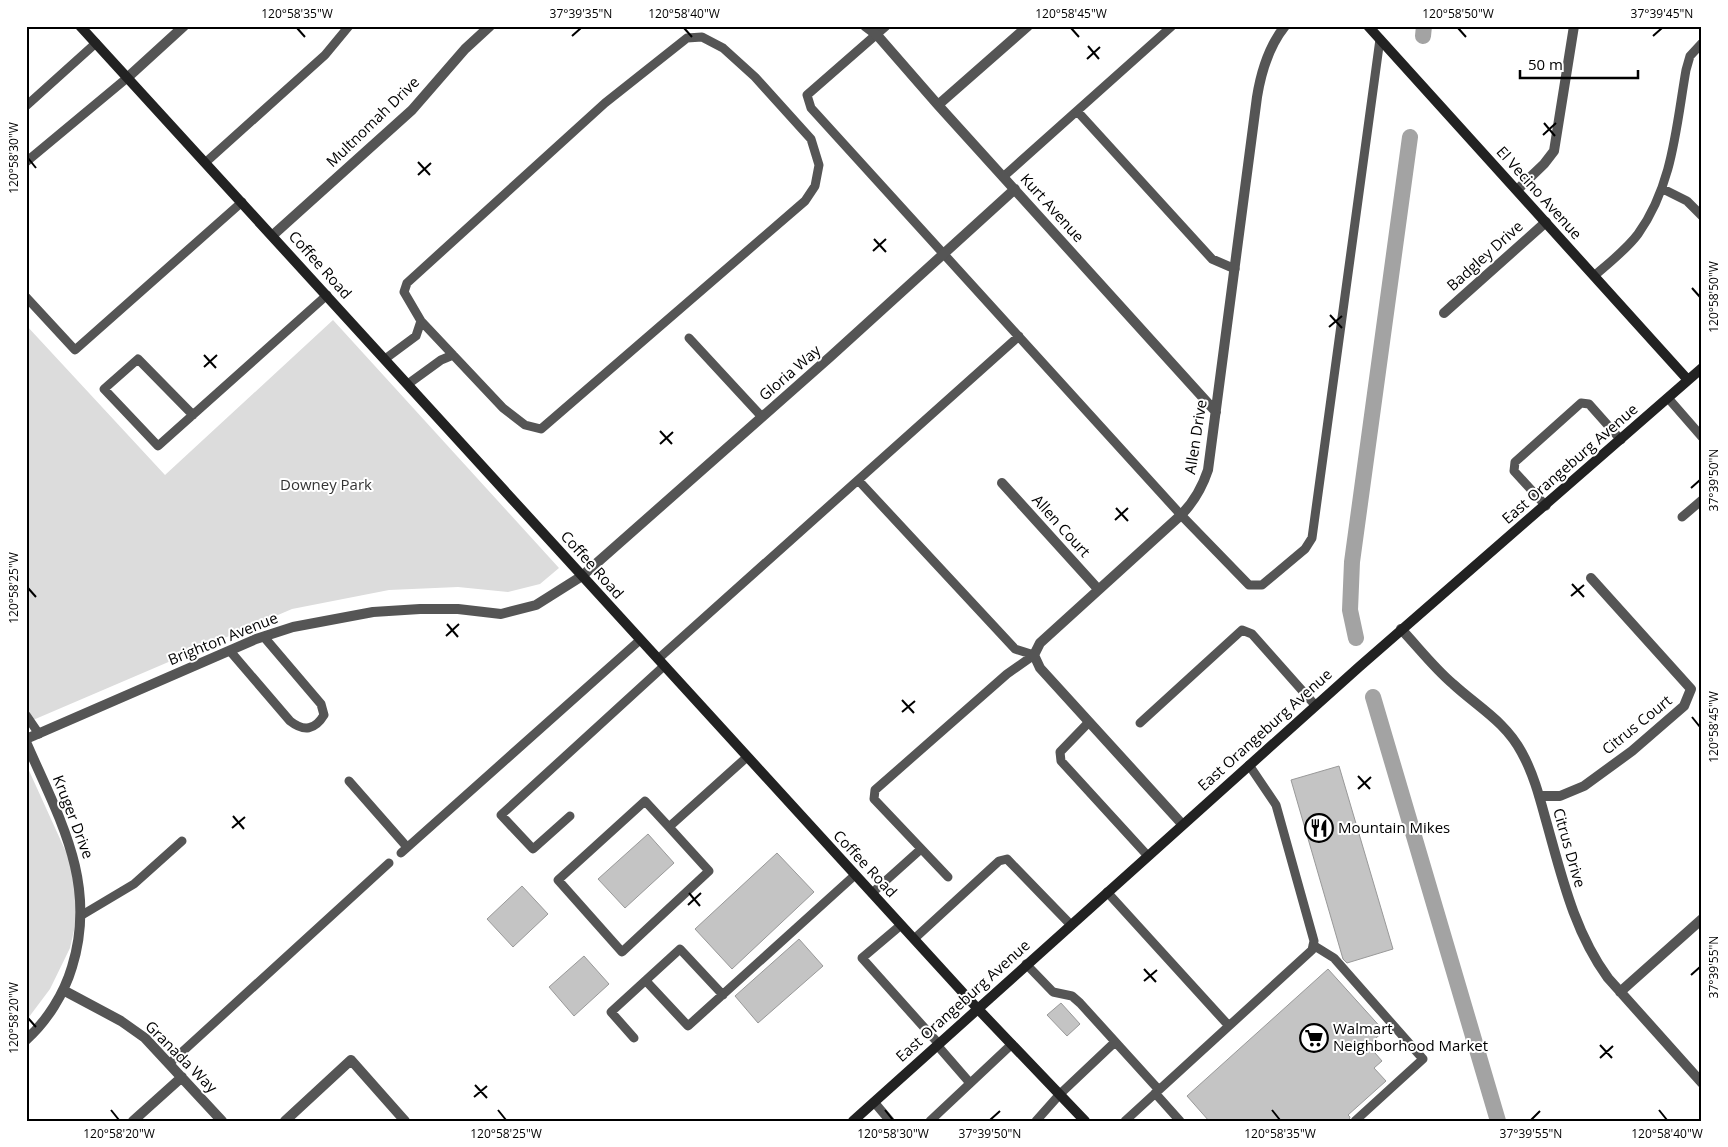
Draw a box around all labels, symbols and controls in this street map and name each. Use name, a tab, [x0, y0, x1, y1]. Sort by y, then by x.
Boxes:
text: 120°58'35"W	[261, 5, 333, 22]
text: 37°39'35"N	[550, 5, 612, 22]
text: 120°58'40"W	[648, 5, 720, 22]
text: 120°58'45"W	[1035, 5, 1107, 22]
text: 120°58'50"W	[1422, 5, 1494, 22]
text: 37°39'45"N	[1631, 5, 1693, 22]
scale bar	[1520, 48, 1638, 80]
text: 50 m	[1528, 54, 1563, 74]
street label: Multnomah Drive	[321, 72, 423, 171]
text: 120°58'30"W	[5, 122, 22, 194]
street label: El Vecino Avenue	[1493, 142, 1587, 243]
street label: Kurt Avenue	[1017, 169, 1089, 246]
street label: Badgley Drive	[1442, 216, 1527, 295]
street label: Coffee Road	[285, 226, 357, 303]
text: 120°58'50"W	[1705, 261, 1722, 333]
street label: Gloria Way	[754, 340, 825, 405]
street label: Allen Drive	[1179, 398, 1211, 476]
street label: East Orangeburg Avenue	[1497, 399, 1641, 528]
text: 37°39'50"N	[1705, 449, 1722, 511]
park label: Downey Park	[280, 474, 372, 494]
street label: Allen Court	[1028, 490, 1095, 561]
street label: Coffee Road	[557, 526, 629, 603]
text: 120°58'25"W	[5, 552, 22, 624]
street label: Brighton Avenue	[165, 607, 280, 669]
street label: East Orangeburg Avenue	[1193, 664, 1336, 795]
street label: Citrus Court	[1597, 690, 1675, 758]
text: 120°58'45"W	[1705, 691, 1722, 763]
street label: Kruger Drive	[49, 772, 99, 861]
street label: Citrus Drive	[1549, 806, 1591, 890]
restaurant icon: Mountain Mikes	[1304, 813, 1334, 843]
place label: Mountain Mikes	[1338, 817, 1450, 837]
street label: Coffee Road	[829, 825, 902, 901]
street label: East Orangeburg Avenue	[891, 935, 1034, 1066]
text: 37°39'55"N	[1705, 936, 1722, 998]
text: 120°58'20"W	[5, 982, 22, 1054]
street label: Granada Way	[141, 1016, 222, 1097]
place label: Walmart Neighborhood Market	[1333, 1018, 1488, 1055]
supermarket icon: Walmart Neighborhood Market	[1299, 1023, 1329, 1053]
text: 120°58'20"W	[83, 1125, 155, 1142]
text: 120°58'25"W	[470, 1125, 542, 1142]
text: 120°58'30"W	[857, 1125, 929, 1142]
text: 37°39'50"N	[959, 1125, 1021, 1142]
text: 120°58'35"W	[1244, 1125, 1316, 1142]
text: 37°39'55"N	[1500, 1125, 1562, 1142]
text: 120°58'40"W	[1631, 1125, 1703, 1142]

